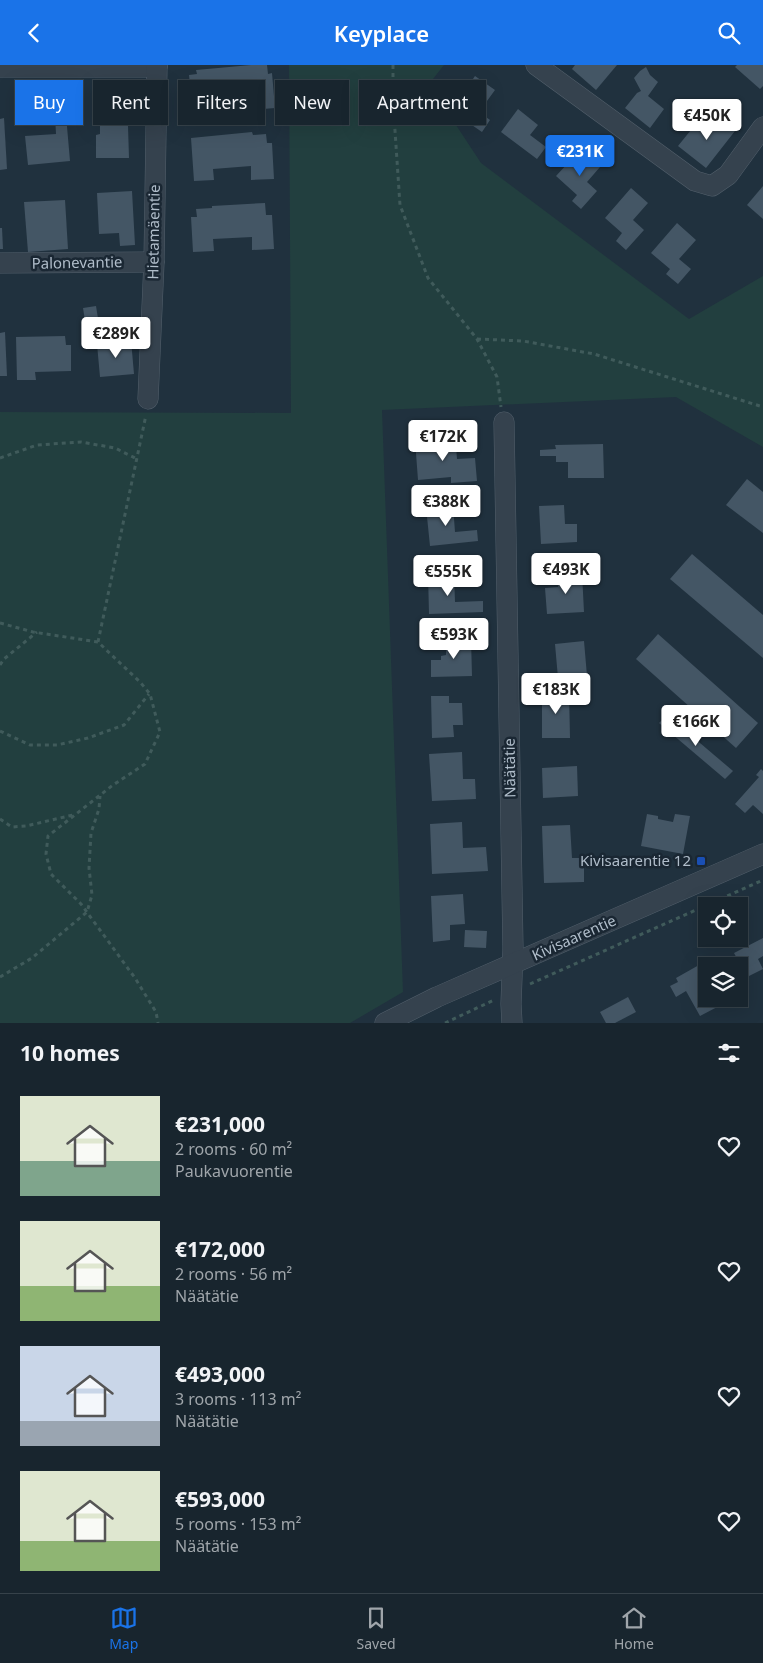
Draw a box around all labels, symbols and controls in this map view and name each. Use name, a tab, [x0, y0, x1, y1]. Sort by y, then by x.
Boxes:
text: Keyplace	[334, 18, 429, 48]
icon: back	[20, 19, 48, 47]
icon: search	[715, 19, 743, 47]
chip: Buy	[15, 80, 83, 125]
chip: Rent	[93, 80, 168, 125]
chip: Filters	[178, 80, 265, 125]
chip: New	[275, 80, 349, 125]
chip: Apartment	[359, 80, 486, 125]
pin: €450K	[672, 99, 742, 141]
text: €450K	[683, 104, 731, 126]
pin: €231K	[545, 135, 615, 177]
text: €231K	[556, 140, 604, 162]
street label: Hietamäentie	[142, 184, 164, 280]
street label: Palonevantie	[31, 251, 123, 273]
pin: €289K	[81, 317, 151, 359]
text: €289K	[92, 322, 140, 344]
pin: €172K	[408, 419, 478, 462]
text: €172K	[419, 425, 467, 447]
pin: €388K	[411, 485, 481, 527]
text: €388K	[422, 490, 470, 512]
pin: €493K	[531, 553, 601, 595]
pin: €555K	[413, 555, 483, 597]
text: €493K	[542, 558, 590, 580]
text: €555K	[424, 560, 472, 582]
pin: €593K	[419, 617, 489, 660]
text: €593K	[430, 623, 478, 645]
pin: €183K	[521, 673, 591, 715]
text: €183K	[532, 678, 580, 700]
pin: €166K	[661, 705, 731, 747]
text: €166K	[672, 710, 720, 732]
street label: Näätätie	[498, 738, 520, 798]
place label: Kivisaarentie 12	[580, 850, 691, 870]
marker: Kivisaarentie 12	[695, 855, 707, 867]
map controls	[698, 897, 748, 1007]
button: locate	[698, 897, 748, 947]
street label: Kivisaarentie	[528, 910, 619, 965]
button: layers	[698, 957, 748, 1007]
text: 10 homes	[20, 1039, 120, 1067]
icon: filters	[715, 1039, 743, 1067]
text: €231,000	[175, 1110, 265, 1138]
icon: home	[60, 1116, 120, 1176]
icon: heart	[715, 1132, 743, 1160]
text: 2 rooms · 60 m²	[175, 1138, 292, 1160]
text: Paukavuorentie	[175, 1160, 293, 1182]
text: €172,000	[175, 1235, 265, 1263]
icon: home	[60, 1241, 120, 1301]
icon: heart	[715, 1257, 743, 1285]
text: 2 rooms · 56 m²	[175, 1263, 292, 1285]
text: Näätätie	[175, 1285, 239, 1307]
text: €493,000	[175, 1360, 265, 1388]
icon: home	[60, 1366, 120, 1426]
icon: heart	[715, 1382, 743, 1410]
text: 3 rooms · 113 m²	[175, 1388, 301, 1410]
text: Näätätie	[175, 1410, 239, 1432]
text: €593,000	[175, 1485, 265, 1513]
icon: home	[60, 1491, 120, 1551]
icon: heart	[715, 1507, 743, 1535]
text: 5 rooms · 153 m²	[175, 1513, 301, 1535]
text: Näätätie	[175, 1535, 239, 1557]
tab: Map	[109, 1604, 138, 1653]
tab: Saved	[357, 1604, 396, 1653]
tab: Home	[614, 1604, 654, 1653]

